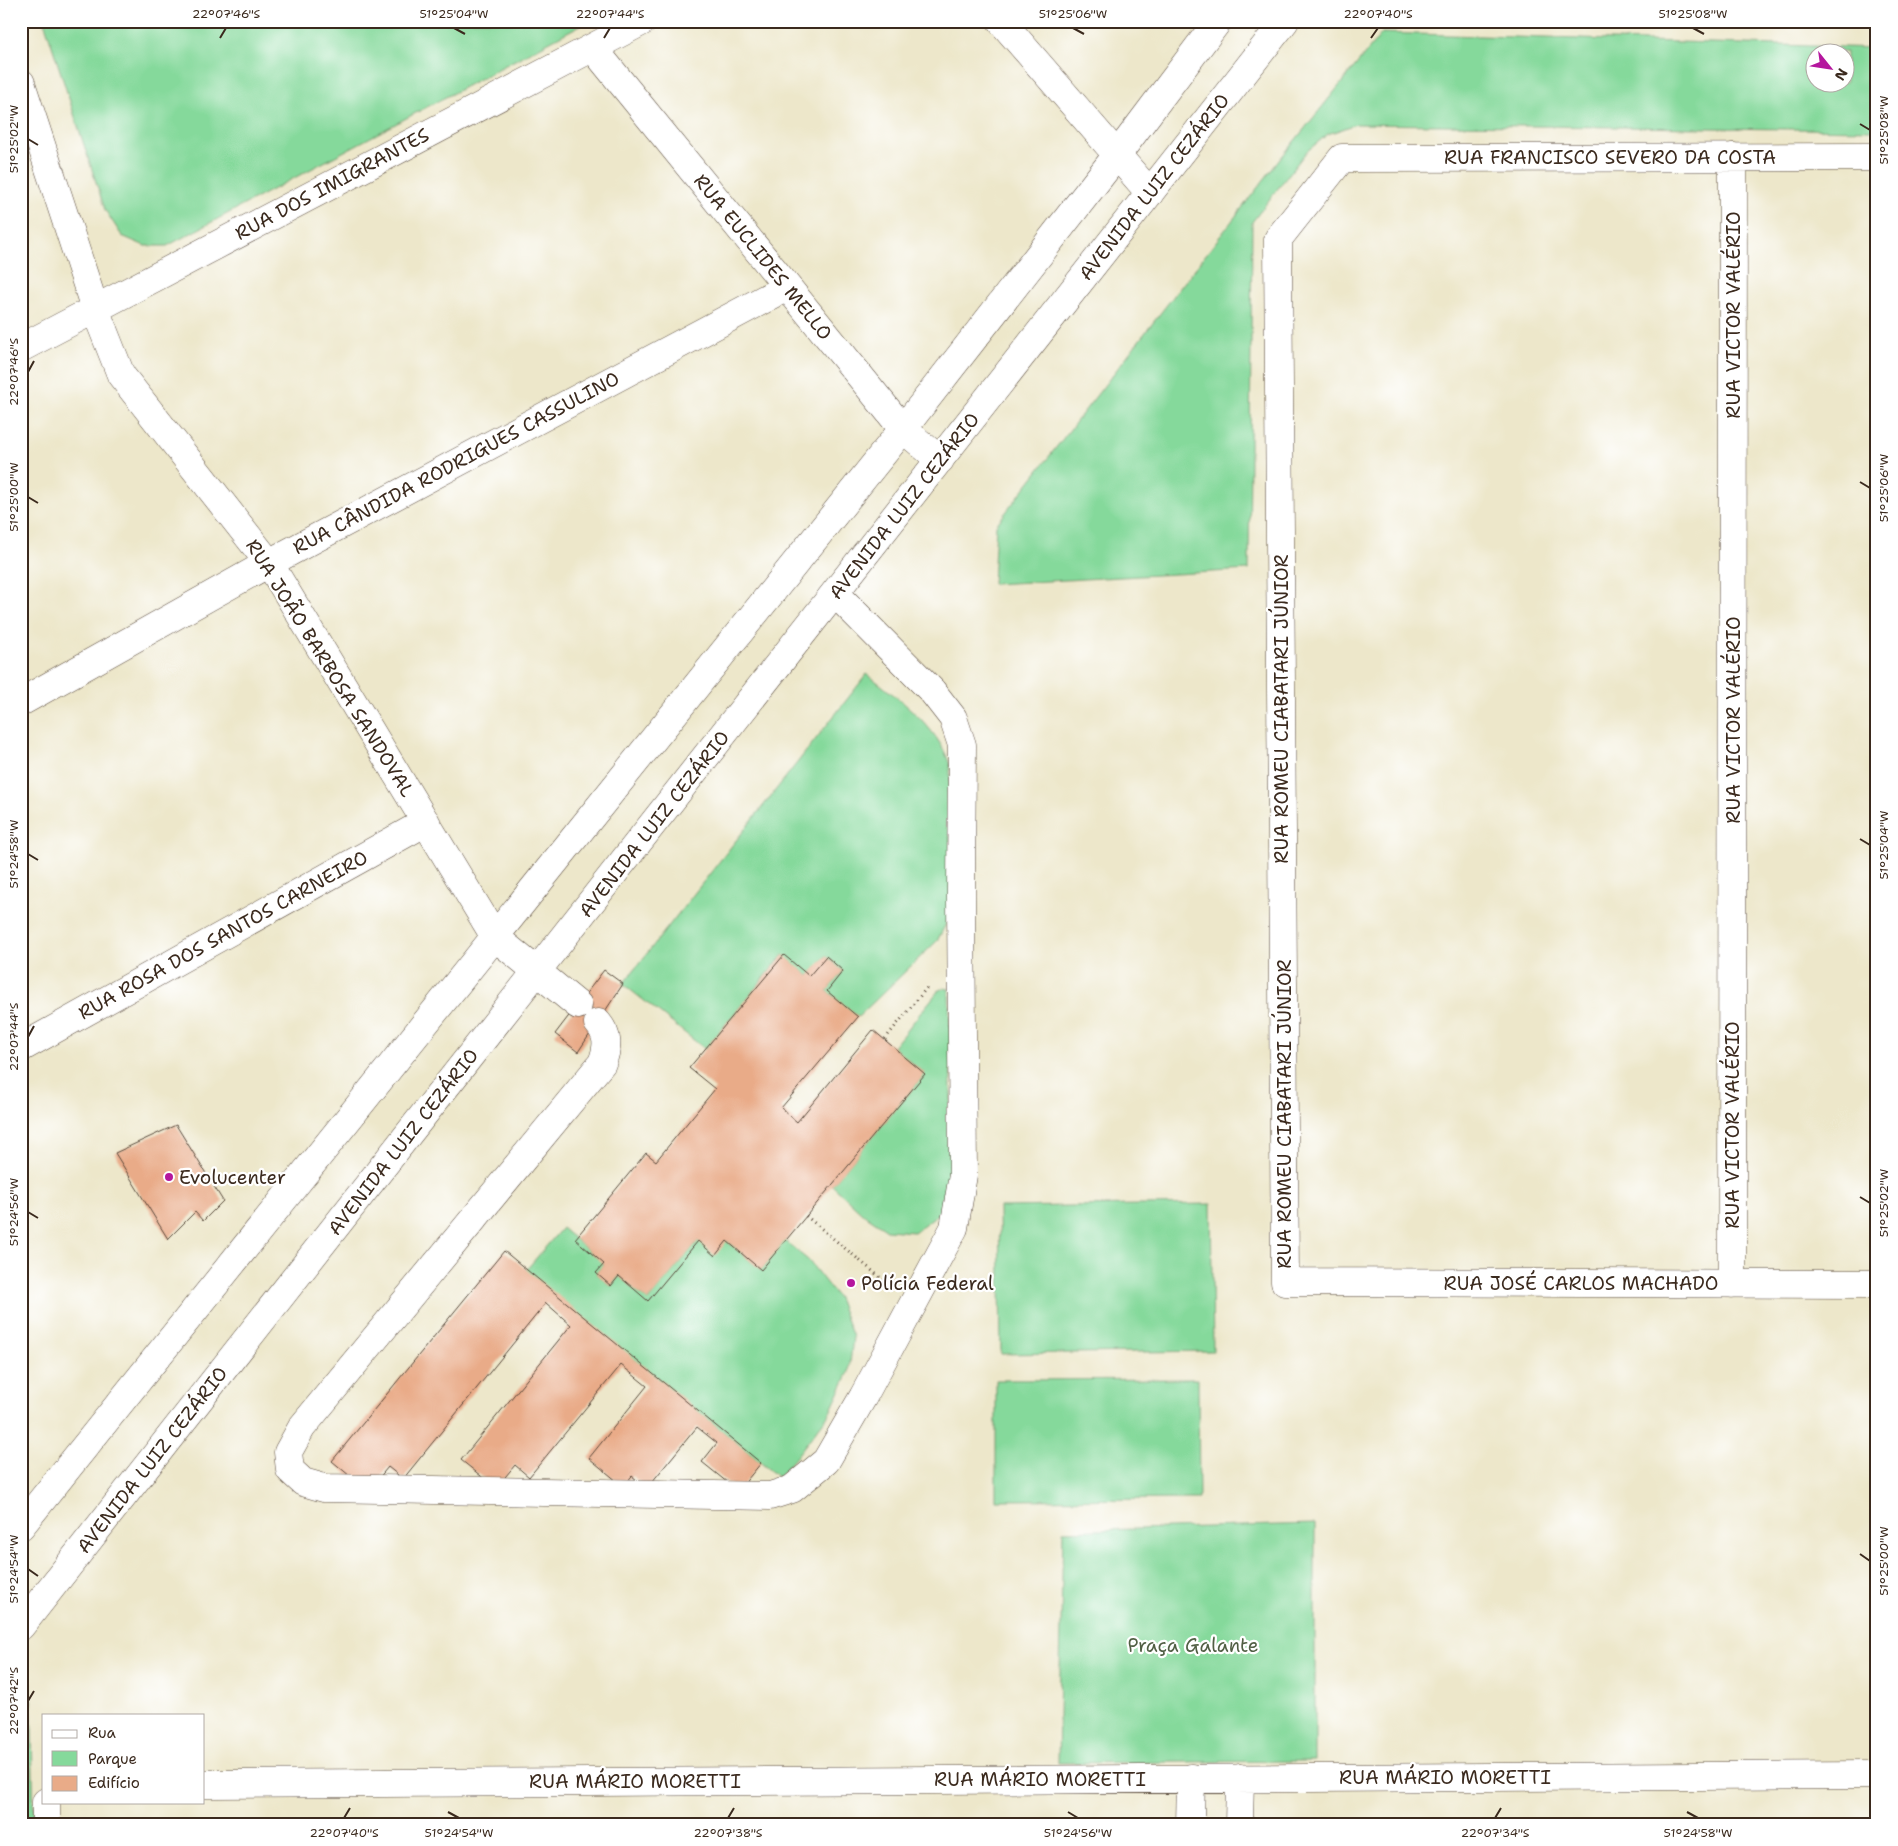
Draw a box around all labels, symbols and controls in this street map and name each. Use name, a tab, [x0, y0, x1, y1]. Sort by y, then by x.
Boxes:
text: 22°07'46"S	[192, 6, 260, 22]
text: 51°25'04"W	[419, 6, 489, 22]
text: 22°07'44"S	[576, 6, 645, 22]
text: 51°25'06"W	[1039, 6, 1107, 22]
text: 22°07'40"S	[1343, 6, 1413, 22]
text: 51°25'08"W	[1658, 6, 1728, 22]
north arrow	[1806, 42, 1856, 92]
text: N	[1831, 65, 1852, 84]
street label: AVENIDA LUIZ CEZÁRIO	[1072, 88, 1235, 286]
text: 51°25'08"W	[1876, 95, 1892, 165]
text: 51°25'02"W	[6, 105, 22, 173]
street label: RUA DOS IMIGRANTES	[231, 122, 433, 246]
street label: RUA FRANCISCO SEVERO DA COSTA	[1444, 145, 1776, 170]
street label: RUA EUCLIDES MELLO	[688, 169, 838, 345]
street label: RUA VICTOR VALÉRIO	[1720, 211, 1746, 419]
text: 22°07'46"S	[6, 338, 22, 406]
street label: RUA CÂNDIDA RODRIGUES CASSULINO	[288, 365, 624, 560]
street label: AVENIDA LUIZ CEZÁRIO	[822, 407, 985, 605]
text: 51°25'06"W	[1876, 454, 1892, 522]
text: 51°25'00"W	[6, 462, 22, 532]
street label: RUA JOÃO BARBOSA SANDOVAL	[240, 534, 421, 802]
street label: RUA ROMEU CIABATARI JÚNIOR	[1268, 554, 1294, 864]
street label: RUA VICTOR VALÉRIO	[1720, 616, 1746, 824]
street label: AVENIDA LUIZ CEZÁRIO	[572, 725, 735, 923]
text: 51°25'04"W	[1876, 810, 1892, 880]
text: 51°24'58"W	[6, 820, 22, 888]
street label: RUA ROSA DOS SANTOS CARNEIRO	[74, 845, 372, 1025]
street label: RUA ROMEU CIABATARI JÚNIOR	[1271, 959, 1297, 1269]
text: 22°07'44"S	[6, 1002, 22, 1071]
street label: RUA VICTOR VALÉRIO	[1719, 1021, 1745, 1229]
street label: AVENIDA LUIZ CEZÁRIO	[321, 1043, 484, 1241]
place label: Evolucenter	[179, 1165, 286, 1190]
text: 51°25'02"W	[1876, 1169, 1892, 1237]
marker: Evolucenter	[163, 1171, 175, 1183]
text: 51°24'56"W	[6, 1178, 22, 1246]
street label: RUA JOSÉ CARLOS MACHADO	[1443, 1270, 1719, 1296]
place label: Polícia Federal	[861, 1271, 994, 1296]
marker: Polícia Federal	[845, 1277, 857, 1289]
street label: AVENIDA LUIZ CEZÁRIO	[70, 1361, 233, 1559]
text: 51°25'00"W	[1876, 1526, 1892, 1596]
text: 51°24'54"W	[6, 1535, 22, 1603]
park label: Praça Galante	[1127, 1633, 1259, 1658]
text: 22°07'42"S	[6, 1667, 22, 1735]
legend	[42, 1714, 205, 1804]
text: Rua	[88, 1723, 117, 1743]
text: Parque	[88, 1749, 137, 1769]
street label: RUA MÁRIO MORETTI	[1339, 1764, 1551, 1790]
street label: RUA MÁRIO MORETTI	[934, 1766, 1146, 1792]
street label: RUA MÁRIO MORETTI	[529, 1768, 741, 1794]
text: Edifício	[88, 1773, 140, 1793]
text: 22°07'40"S	[309, 1825, 379, 1841]
text: 51°24'54"W	[425, 1825, 493, 1841]
text: 22°07'38"S	[694, 1825, 763, 1841]
text: 51°24'56"W	[1044, 1825, 1112, 1841]
text: 22°07'34"S	[1461, 1825, 1530, 1841]
text: 51°24'58"W	[1664, 1825, 1732, 1841]

